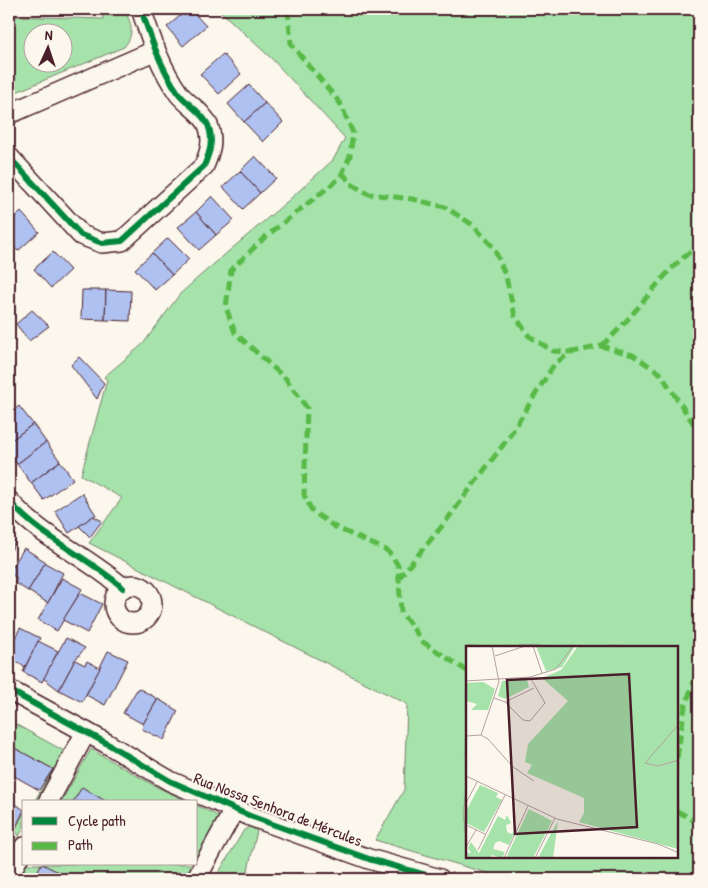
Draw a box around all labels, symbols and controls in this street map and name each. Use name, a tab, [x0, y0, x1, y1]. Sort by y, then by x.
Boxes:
north arrow	[22, 22, 72, 72]
text: N	[44, 25, 53, 44]
inset map	[466, 646, 678, 858]
street label: Rua Nossa Senhora de Mércules	[191, 767, 365, 851]
legend	[22, 800, 198, 866]
text: Cycle path	[68, 810, 126, 831]
text: Path	[68, 834, 93, 855]

